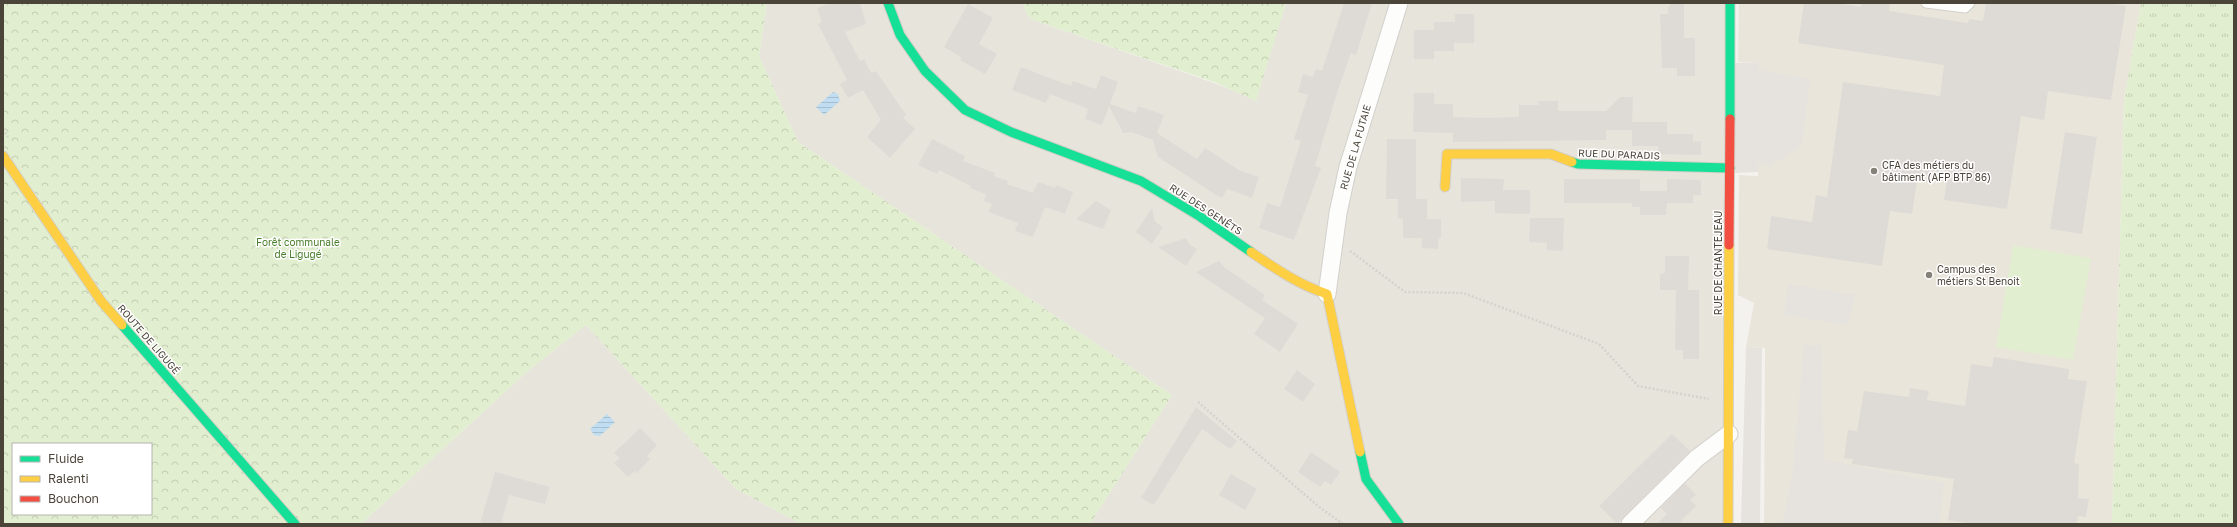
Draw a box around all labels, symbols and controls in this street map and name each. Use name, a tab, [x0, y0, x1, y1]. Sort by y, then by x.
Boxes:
street label: RUE DE LA FUTAIE	[1337, 103, 1373, 191]
street label: RUE DU PARADIS	[1578, 147, 1660, 161]
place label: CFA des métiers du bâtiment (AFP BTP 86)	[1882, 159, 1991, 183]
marker: CFA des métiers du bâtiment (AFP BTP 86)	[1869, 166, 1879, 176]
street label: RUE DES GENÊTS	[1167, 181, 1245, 237]
street label: RUE DE CHANTEJEAU	[1712, 211, 1724, 315]
park label: Forêt communale de Ligugé	[256, 236, 340, 260]
place label: Campus des métiers St Benoit	[1937, 263, 2020, 287]
marker: Campus des métiers St Benoit	[1924, 270, 1934, 280]
street label: ROUTE DE LIGUGÉ	[116, 302, 182, 376]
legend	[12, 443, 152, 515]
text: Fluide	[48, 451, 84, 466]
text: Ralenti	[48, 471, 89, 486]
text: Bouchon	[48, 491, 99, 506]

